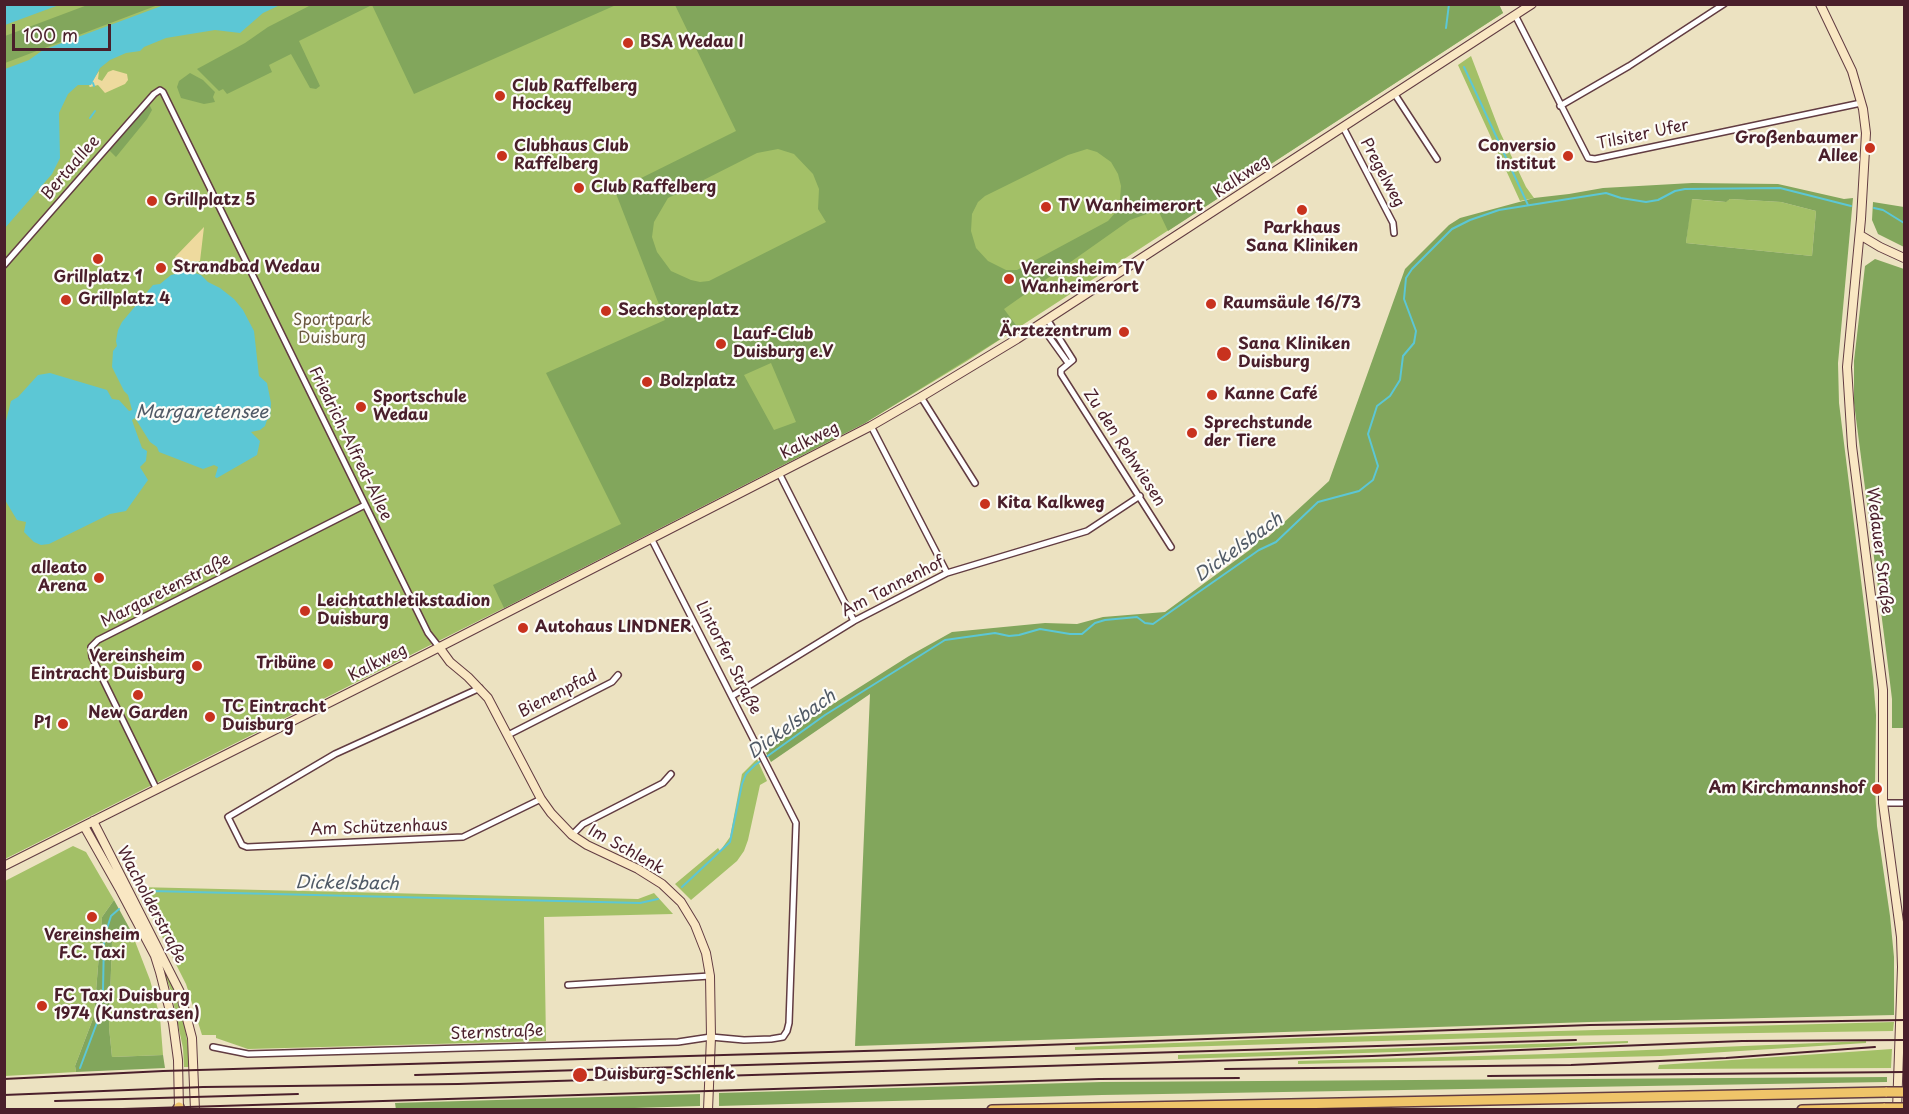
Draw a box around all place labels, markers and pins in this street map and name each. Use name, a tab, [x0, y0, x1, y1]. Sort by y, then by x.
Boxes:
place label: BSA Wedau I	[640, 33, 744, 53]
marker: BSA Wedau I	[621, 36, 635, 50]
place label: Club Raffelberg Hockey	[512, 77, 637, 115]
marker: Club Raffelberg Hockey	[493, 89, 507, 103]
place label: Großenbaumer Allee	[1735, 129, 1858, 167]
place label: Clubhaus Club Raffelberg	[514, 137, 629, 175]
place label: Conversio institut	[1478, 137, 1556, 175]
marker: Großenbaumer Allee	[1863, 141, 1877, 155]
marker: Clubhaus Club Raffelberg	[495, 149, 509, 163]
marker: Conversio institut	[1561, 149, 1575, 163]
place label: Club Raffelberg	[591, 178, 716, 198]
marker: Club Raffelberg	[572, 181, 586, 195]
place label: Grillplatz 5	[164, 191, 256, 211]
marker: Grillplatz 5	[145, 194, 159, 208]
place label: TV Wanheimerort	[1058, 197, 1203, 217]
marker: TV Wanheimerort	[1039, 200, 1053, 214]
marker: Parkhaus Sana Kliniken	[1295, 203, 1309, 217]
place label: Parkhaus Sana Kliniken	[1246, 219, 1358, 257]
marker: Grillplatz 1	[91, 252, 105, 266]
place label: Strandbad Wedau	[173, 258, 320, 278]
place label: Vereinsheim TV Wanheimerort	[1021, 260, 1144, 298]
marker: Strandbad Wedau	[154, 261, 168, 275]
place label: Grillplatz 1	[54, 268, 142, 288]
marker: Vereinsheim TV Wanheimerort	[1002, 272, 1016, 286]
place label: Grillplatz 4	[78, 290, 170, 310]
marker: Grillplatz 4	[59, 293, 73, 307]
place label: Raumsäule 16/73	[1223, 294, 1361, 314]
marker: Raumsäule 16/73	[1204, 297, 1218, 311]
place label: Sechstoreplatz	[618, 301, 739, 321]
marker: Sechstoreplatz	[599, 304, 613, 318]
place label: Ärztezentrum	[999, 322, 1112, 342]
place label: Lauf-Club Duisburg e.V	[733, 325, 833, 363]
marker: Ärztezentrum	[1117, 325, 1131, 339]
place label: Sana Kliniken Duisburg	[1238, 335, 1350, 373]
marker: Lauf-Club Duisburg e.V	[714, 337, 728, 351]
marker: Sana Kliniken Duisburg	[1215, 345, 1233, 363]
place label: Bolzplatz	[659, 372, 736, 392]
marker: Bolzplatz	[640, 375, 654, 389]
place label: Kanne Café	[1224, 385, 1318, 405]
place label: Sportschule Wedau	[373, 388, 467, 426]
marker: Kanne Café	[1205, 388, 1219, 402]
marker: Sportschule Wedau	[354, 400, 368, 414]
place label: Sprechstunde der Tiere	[1204, 414, 1312, 452]
marker: Sprechstunde der Tiere	[1185, 426, 1199, 440]
place label: Kita Kalkweg	[997, 494, 1105, 514]
marker: Kita Kalkweg	[978, 497, 992, 511]
place label: alleato Arena	[31, 559, 87, 597]
marker: alleato Arena	[92, 571, 106, 585]
place label: Leichtathletikstadion Duisburg	[317, 592, 490, 630]
marker: Leichtathletikstadion Duisburg	[298, 604, 312, 618]
place label: Autohaus LINDNER	[535, 618, 692, 638]
marker: Autohaus LINDNER	[516, 621, 530, 635]
place label: Vereinsheim Eintracht Duisburg	[31, 647, 185, 685]
place label: Tribüne	[256, 654, 316, 674]
marker: Tribüne	[321, 657, 335, 671]
marker: Vereinsheim Eintracht Duisburg	[190, 659, 204, 673]
marker: New Garden	[131, 688, 145, 702]
place label: TC Eintracht Duisburg	[222, 698, 326, 736]
place label: New Garden	[88, 704, 188, 724]
marker: TC Eintracht Duisburg	[203, 710, 217, 724]
place label: P1	[34, 714, 51, 734]
marker: P1	[56, 717, 70, 731]
place label: Am Kirchmannshof	[1709, 779, 1865, 799]
marker: Am Kirchmannshof	[1870, 782, 1884, 796]
marker: Vereinsheim F.C. Taxi	[85, 910, 99, 924]
place label: Vereinsheim F.C. Taxi	[44, 926, 140, 964]
place label: FC Taxi Duisburg 1974 (Kunstrasen)	[54, 987, 200, 1025]
marker: FC Taxi Duisburg 1974 (Kunstrasen)	[35, 999, 49, 1013]
place label: Duisburg-Schlenk	[594, 1065, 735, 1085]
marker: Duisburg-Schlenk	[571, 1066, 589, 1084]

